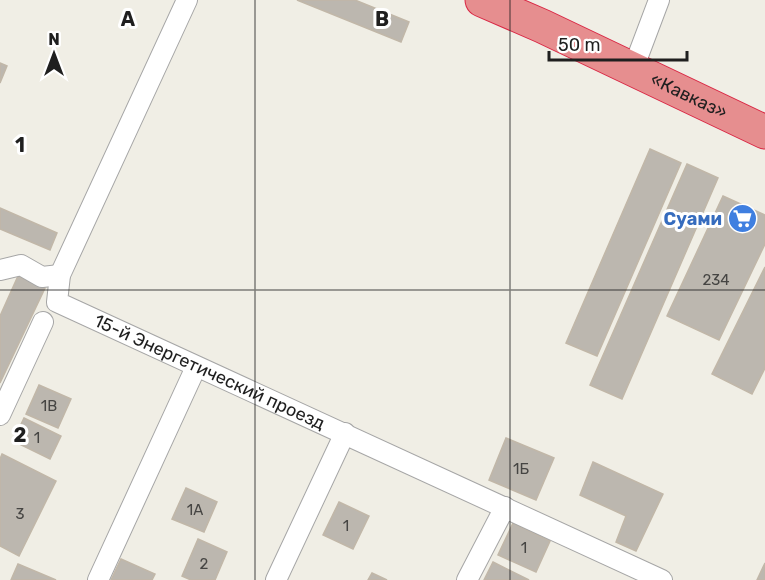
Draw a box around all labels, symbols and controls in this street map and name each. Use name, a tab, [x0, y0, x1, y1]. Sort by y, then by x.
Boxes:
text: A	[121, 7, 136, 31]
text: B	[375, 7, 389, 31]
north arrow	[24, 24, 84, 84]
scale bar	[549, 24, 687, 62]
text: N	[48, 30, 60, 49]
text: 50 m	[558, 34, 601, 56]
street label: «Кавказ»	[647, 68, 731, 123]
text: 1	[15, 133, 25, 157]
supermarket icon: Суами	[727, 203, 759, 235]
place label: Суами	[664, 208, 722, 230]
house number: 234	[702, 271, 730, 289]
street label: 15-й Энергетический проезд	[91, 310, 329, 435]
house number: 1В	[41, 397, 57, 415]
text: 2	[14, 423, 27, 447]
house number: 1	[34, 429, 40, 447]
house number: 1Б	[513, 460, 529, 478]
house number: 1А	[187, 501, 203, 519]
house number: 3	[15, 505, 25, 523]
house number: 1	[343, 517, 349, 535]
house number: 1	[521, 539, 527, 557]
house number: 2	[200, 555, 209, 573]

